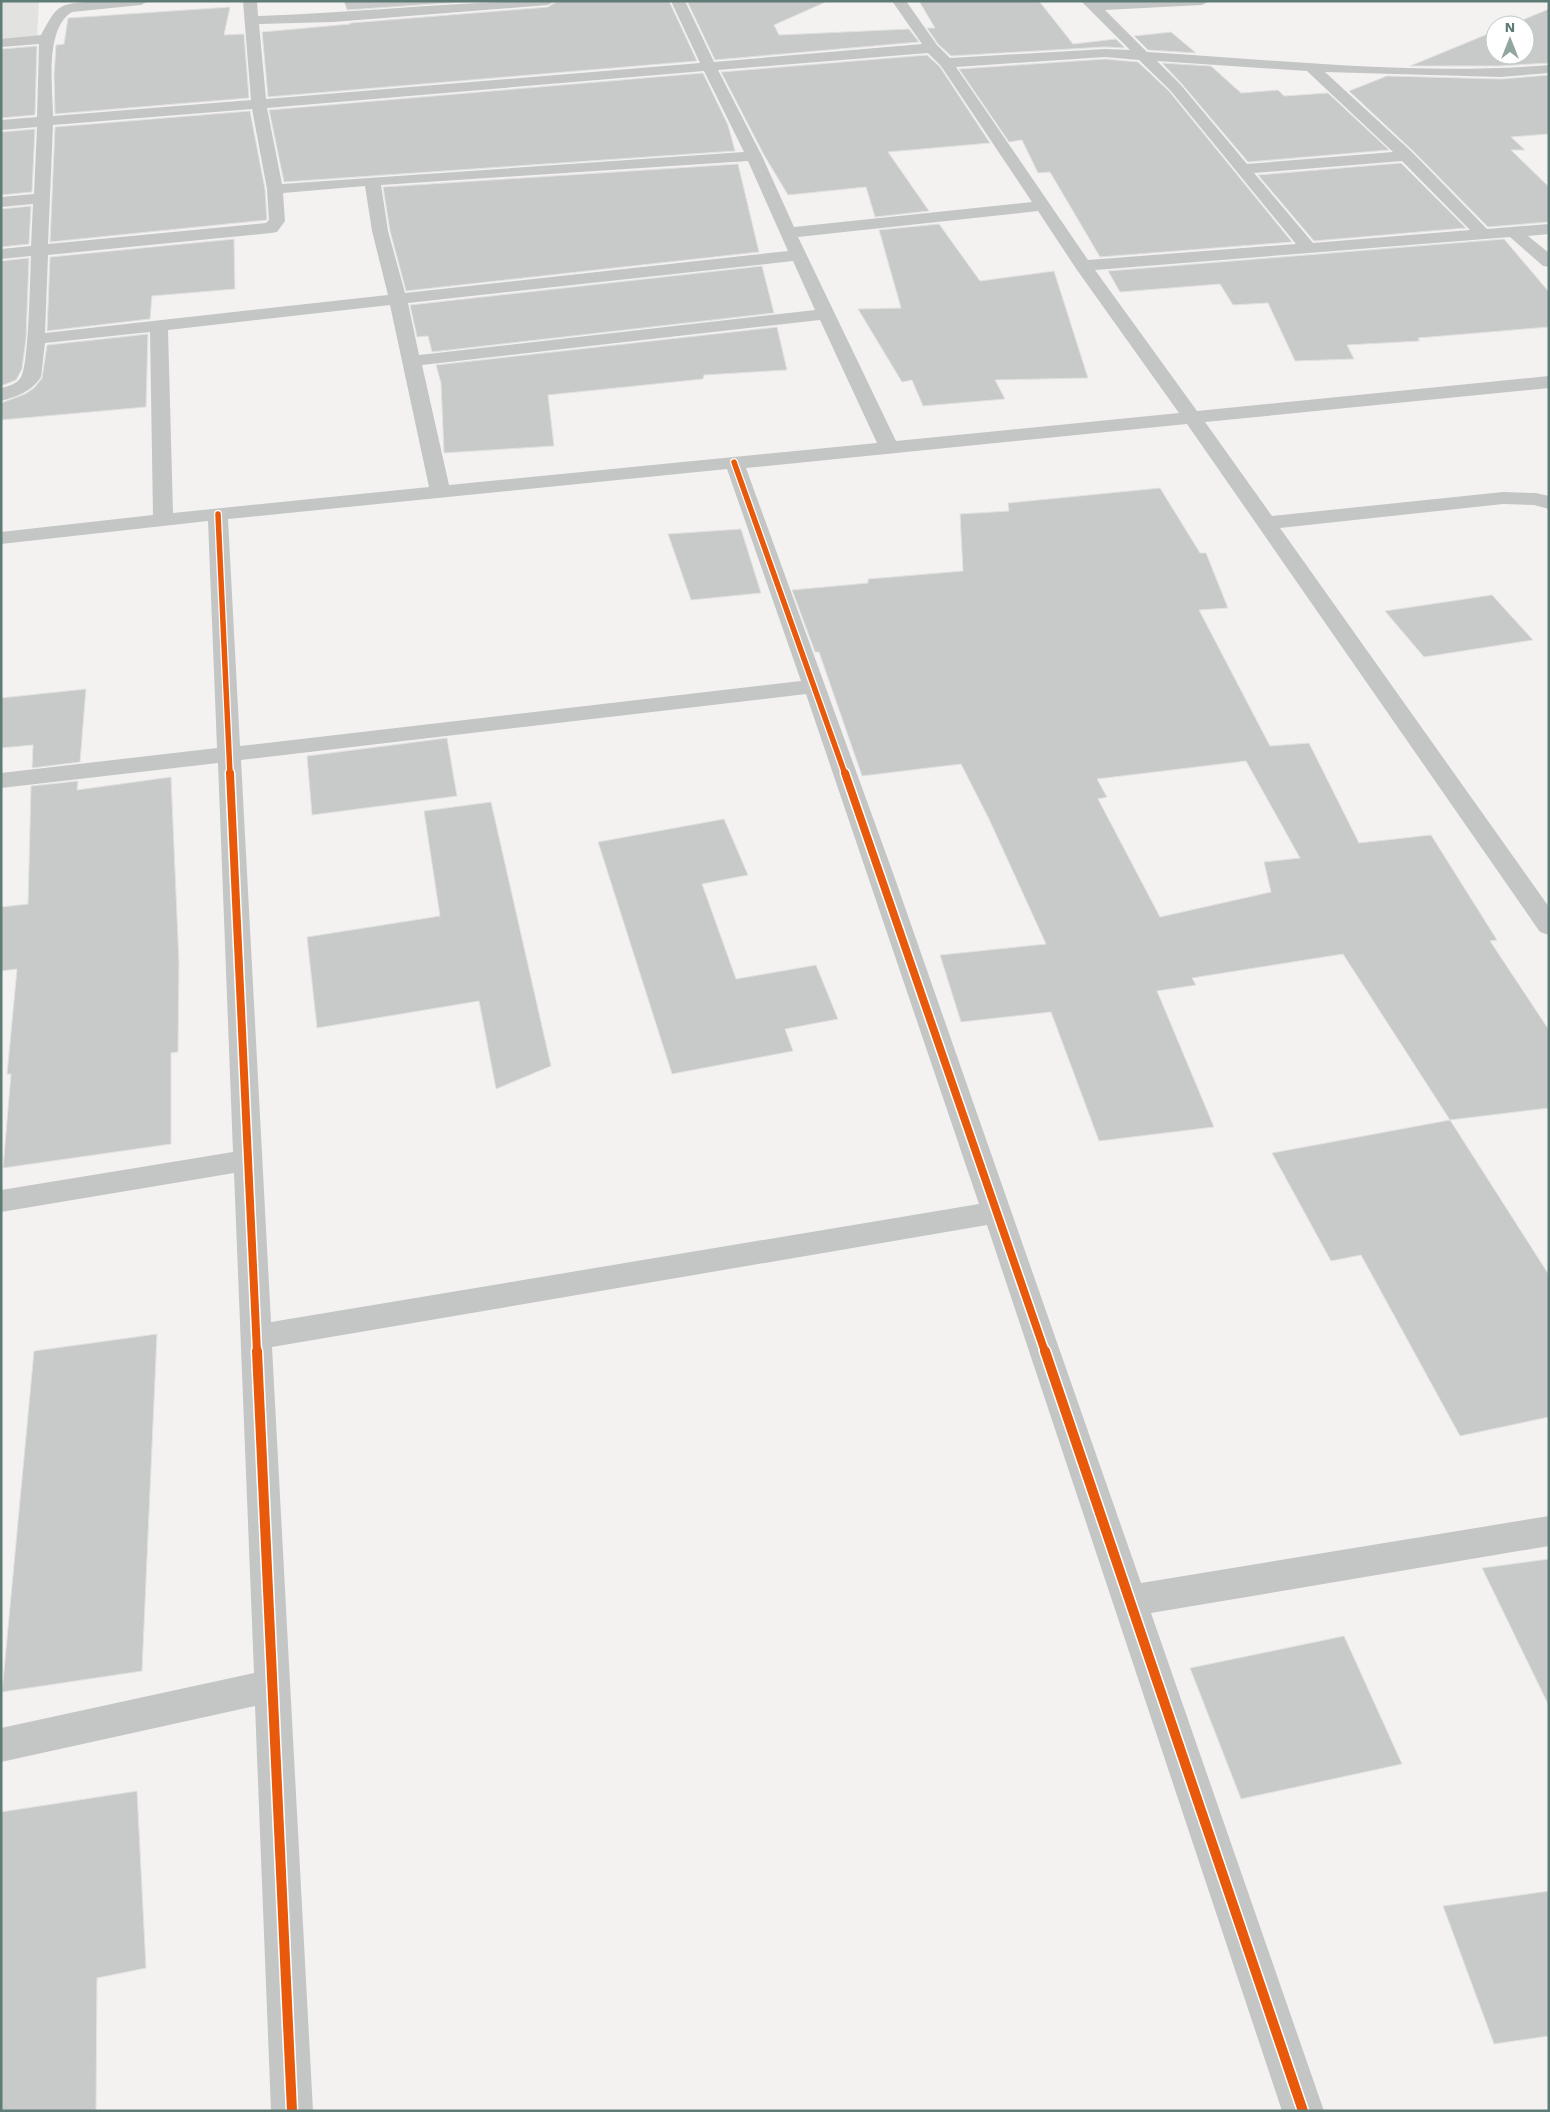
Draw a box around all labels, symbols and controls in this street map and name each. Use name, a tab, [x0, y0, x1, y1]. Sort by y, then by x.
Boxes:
north arrow	[1485, 15, 1535, 65]
text: N	[1505, 19, 1515, 35]

